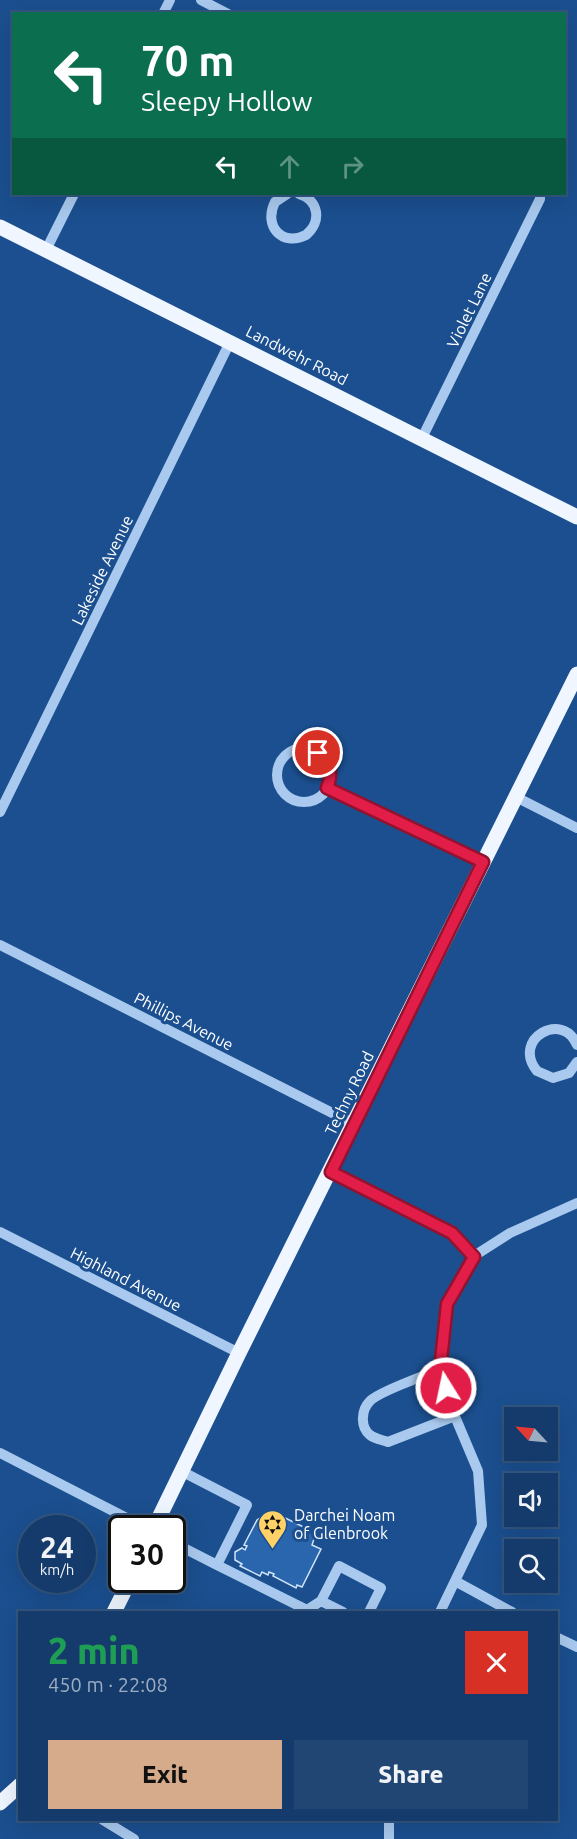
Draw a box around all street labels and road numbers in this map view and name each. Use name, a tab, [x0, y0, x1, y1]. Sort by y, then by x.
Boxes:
street label: Violet Lane	[443, 270, 495, 350]
street label: Landwehr Road	[243, 322, 351, 388]
street label: Lakeside Avenue	[68, 512, 136, 628]
street label: Phillips Avenue	[131, 988, 237, 1054]
street label: Techny Road	[321, 1048, 377, 1138]
street label: Highland Avenue	[68, 1243, 184, 1315]

